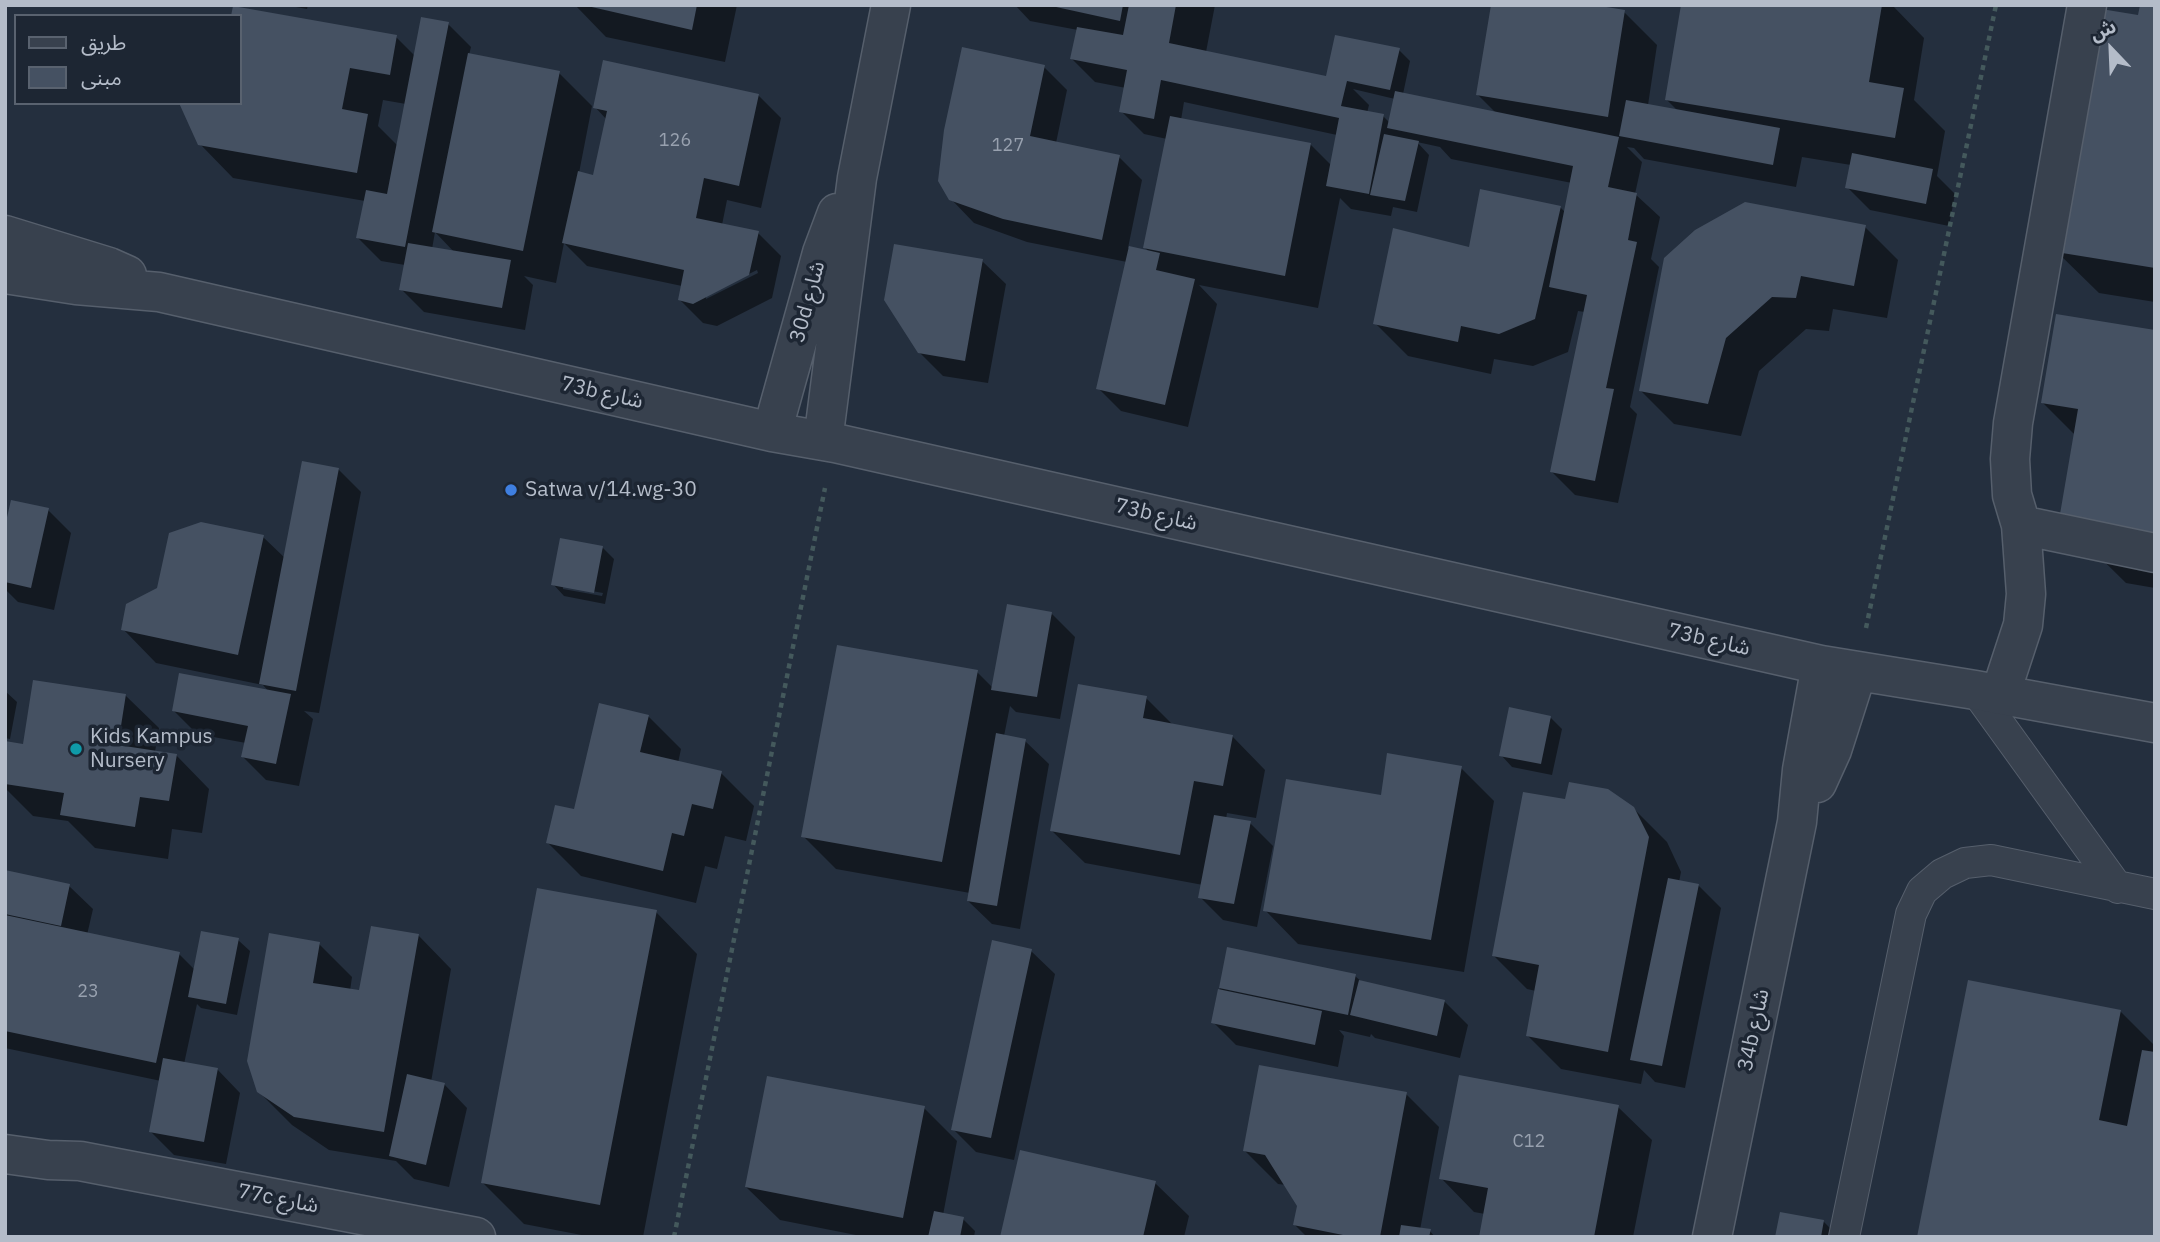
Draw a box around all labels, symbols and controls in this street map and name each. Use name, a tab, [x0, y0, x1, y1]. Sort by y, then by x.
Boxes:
legend	[14, 14, 242, 105]
north arrow	[2076, 14, 2146, 84]
text: ش	[2086, 14, 2119, 46]
text: طريق	[81, 28, 126, 56]
text: مبنى	[81, 63, 122, 91]
house number: 126	[659, 130, 691, 152]
house number: 127	[992, 135, 1024, 157]
street label: 30d شارع	[785, 259, 831, 345]
street label: 73b شارع	[559, 371, 645, 415]
place label: Satwa v/14.wg-30	[525, 477, 697, 503]
marker: Satwa v/14.wg-30	[503, 482, 519, 498]
street label: 73b شارع	[1113, 493, 1199, 537]
street label: 73b شارع	[1666, 618, 1752, 662]
place label: Kids Kampus Nursery	[90, 724, 213, 774]
marker: Kids Kampus Nursery	[68, 741, 84, 757]
house number: 23	[77, 981, 99, 1003]
street label: 34b شارع	[1733, 987, 1775, 1073]
house number: C12	[1513, 1131, 1545, 1153]
street label: 77c شارع	[236, 1179, 320, 1219]

